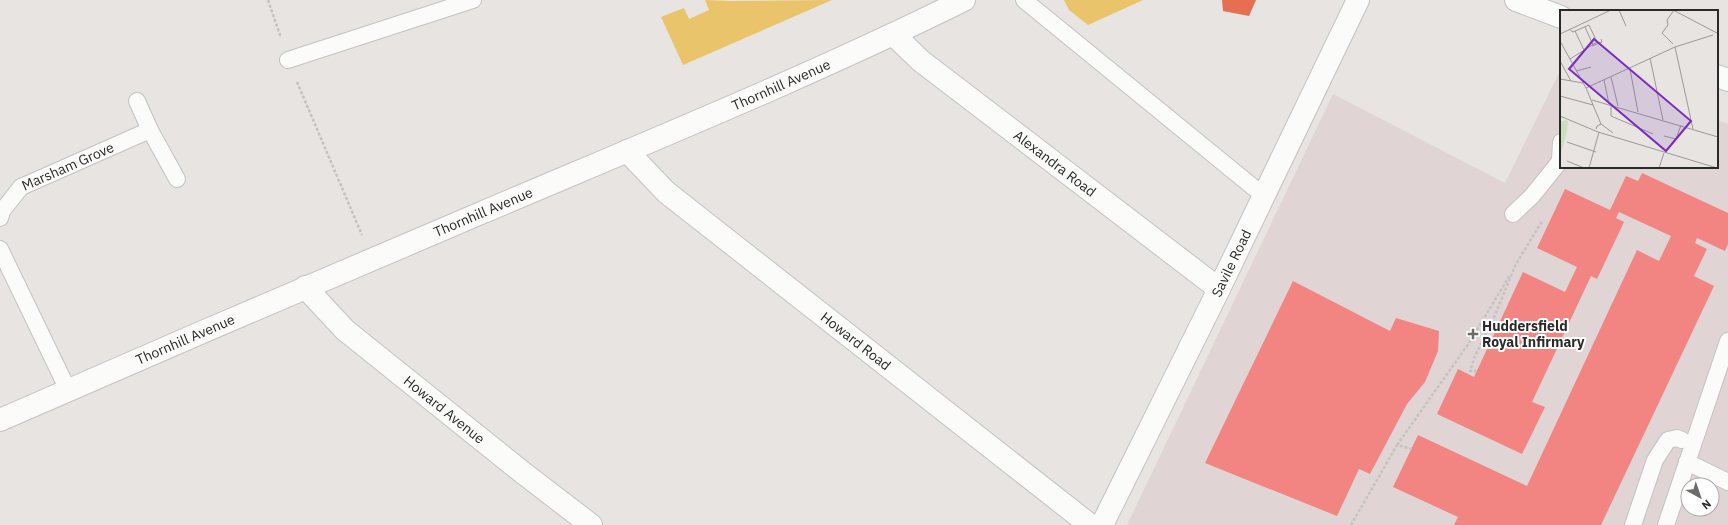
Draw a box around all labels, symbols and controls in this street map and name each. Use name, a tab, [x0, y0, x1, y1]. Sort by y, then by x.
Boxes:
inset map	[1560, 10, 1718, 168]
street label: Thornhill Avenue	[729, 55, 834, 114]
street label: Alexandra Road	[1010, 126, 1100, 201]
street label: Marsham Grove	[19, 138, 117, 195]
street label: Thornhill Avenue	[431, 183, 536, 241]
street label: Savile Road	[1207, 226, 1255, 300]
street label: Howard Road	[817, 308, 895, 374]
street label: Thornhill Avenue	[133, 310, 238, 369]
place label: Huddersfield Royal Infirmary	[1482, 317, 1585, 351]
marker: Huddersfield Royal Infirmary	[1467, 328, 1479, 340]
street label: Howard Avenue	[400, 372, 489, 448]
north arrow	[1680, 477, 1720, 517]
text: N	[1699, 497, 1714, 513]

